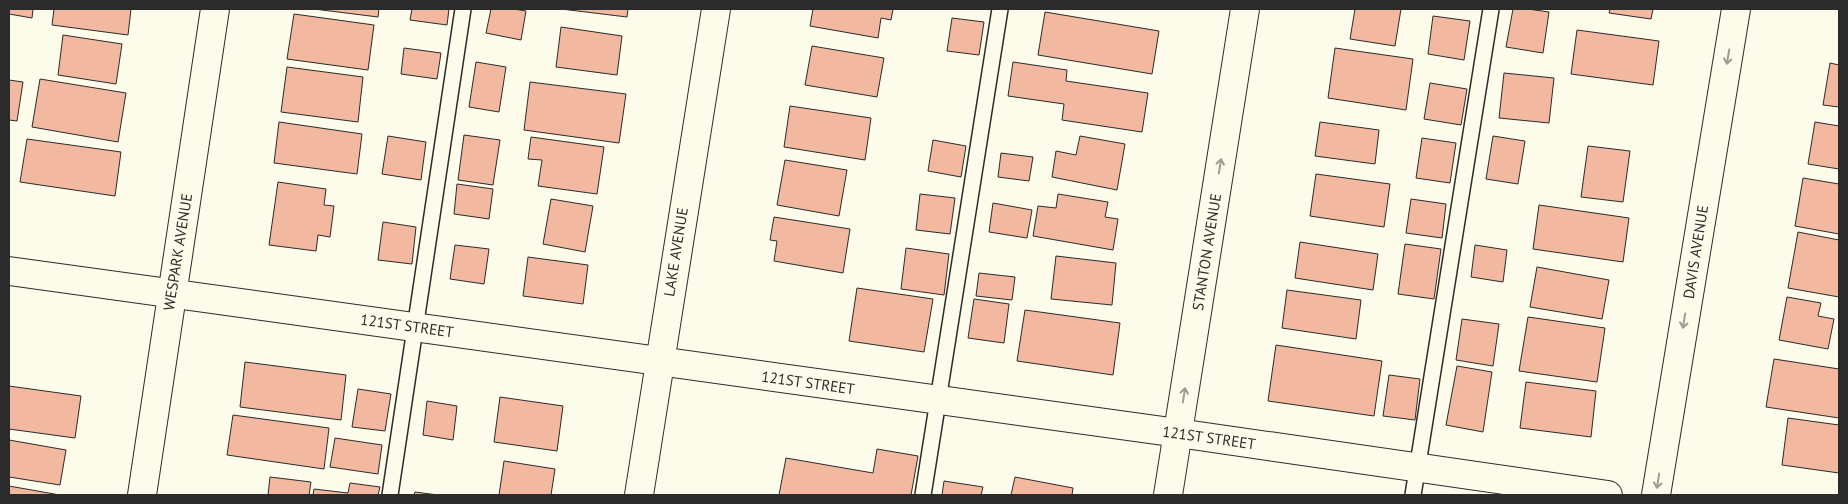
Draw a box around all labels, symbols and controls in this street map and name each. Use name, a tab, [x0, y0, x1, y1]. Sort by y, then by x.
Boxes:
one-way arrow	[1723, 48, 1733, 64]
one-way arrow	[1216, 158, 1226, 174]
street label: WESPARK AVENUE	[159, 192, 196, 312]
street label: STANTON AVENUE	[1188, 192, 1225, 312]
street label: DAVIS AVENUE	[1679, 204, 1712, 300]
street label: LAKE AVENUE	[659, 206, 692, 298]
street label: 121ST STREET	[359, 310, 456, 342]
one-way arrow	[1679, 312, 1689, 328]
street label: 121ST STREET	[760, 367, 857, 399]
one-way arrow	[1179, 388, 1189, 404]
street label: 121ST STREET	[1161, 422, 1258, 454]
one-way arrow	[1652, 473, 1662, 489]

